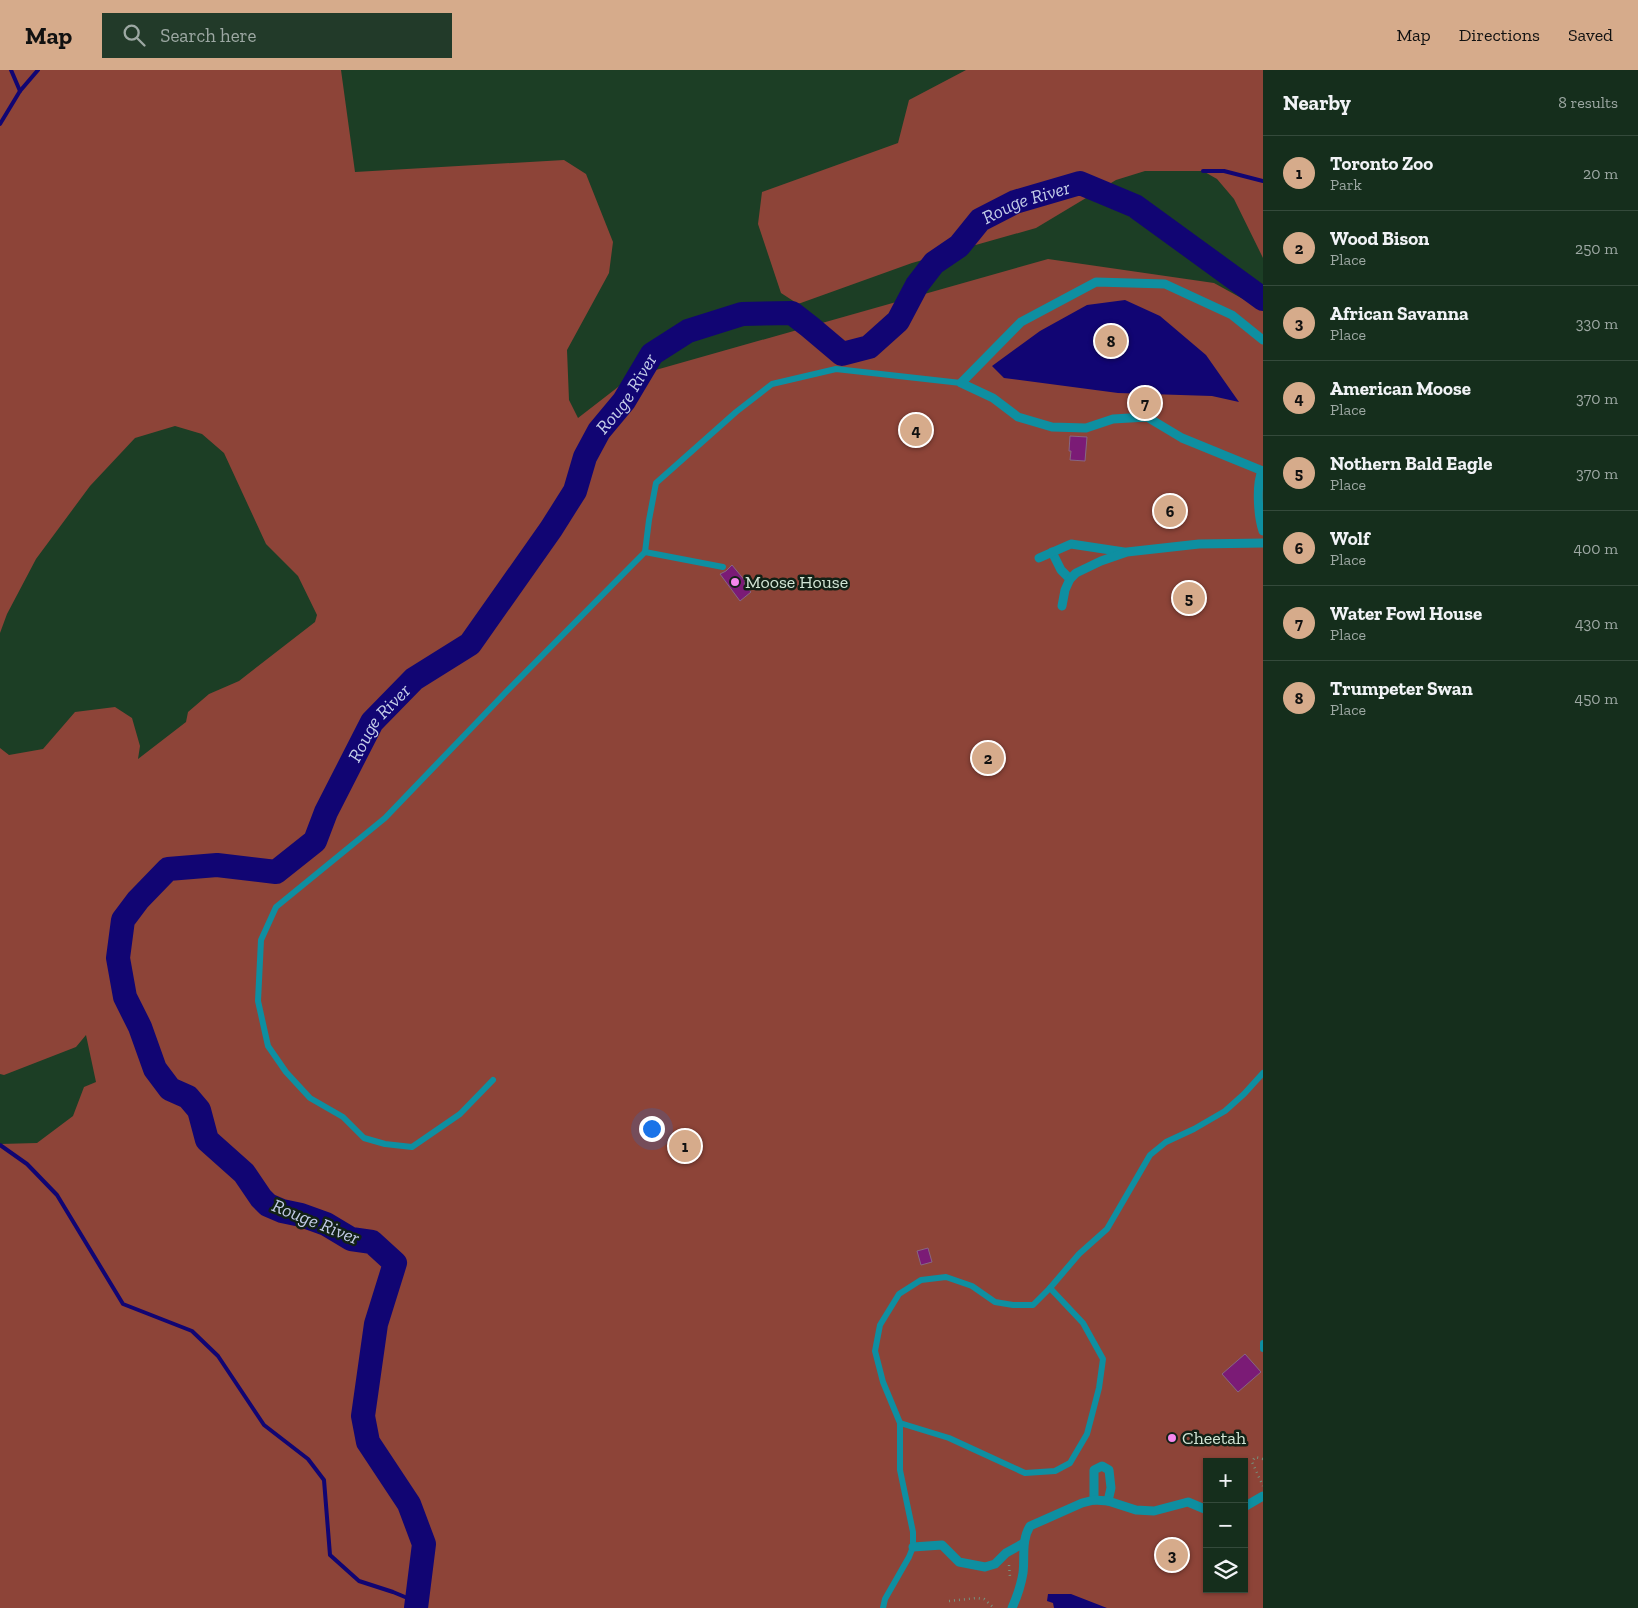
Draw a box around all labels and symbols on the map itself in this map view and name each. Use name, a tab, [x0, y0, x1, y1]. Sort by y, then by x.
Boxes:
water label: Rouge River	[978, 175, 1073, 229]
pin: 8	[1095, 322, 1127, 360]
water label: Rouge River	[591, 349, 662, 438]
pin: 7	[1129, 384, 1161, 422]
pin: 4	[900, 411, 932, 449]
pin: 6	[1154, 492, 1186, 530]
place label: Moose House	[745, 571, 848, 593]
marker: Moose House	[729, 576, 741, 588]
pin: 5	[1173, 579, 1205, 617]
water label: Rouge River	[343, 679, 415, 766]
pin: 2	[972, 739, 1004, 777]
your location	[639, 1116, 665, 1142]
pin: 1	[669, 1127, 701, 1165]
water label: Rouge River	[269, 1194, 363, 1250]
place label: Cheetah	[1182, 1427, 1246, 1449]
marker: Cheetah	[1166, 1432, 1178, 1444]
pin: 3	[1156, 1536, 1188, 1574]

